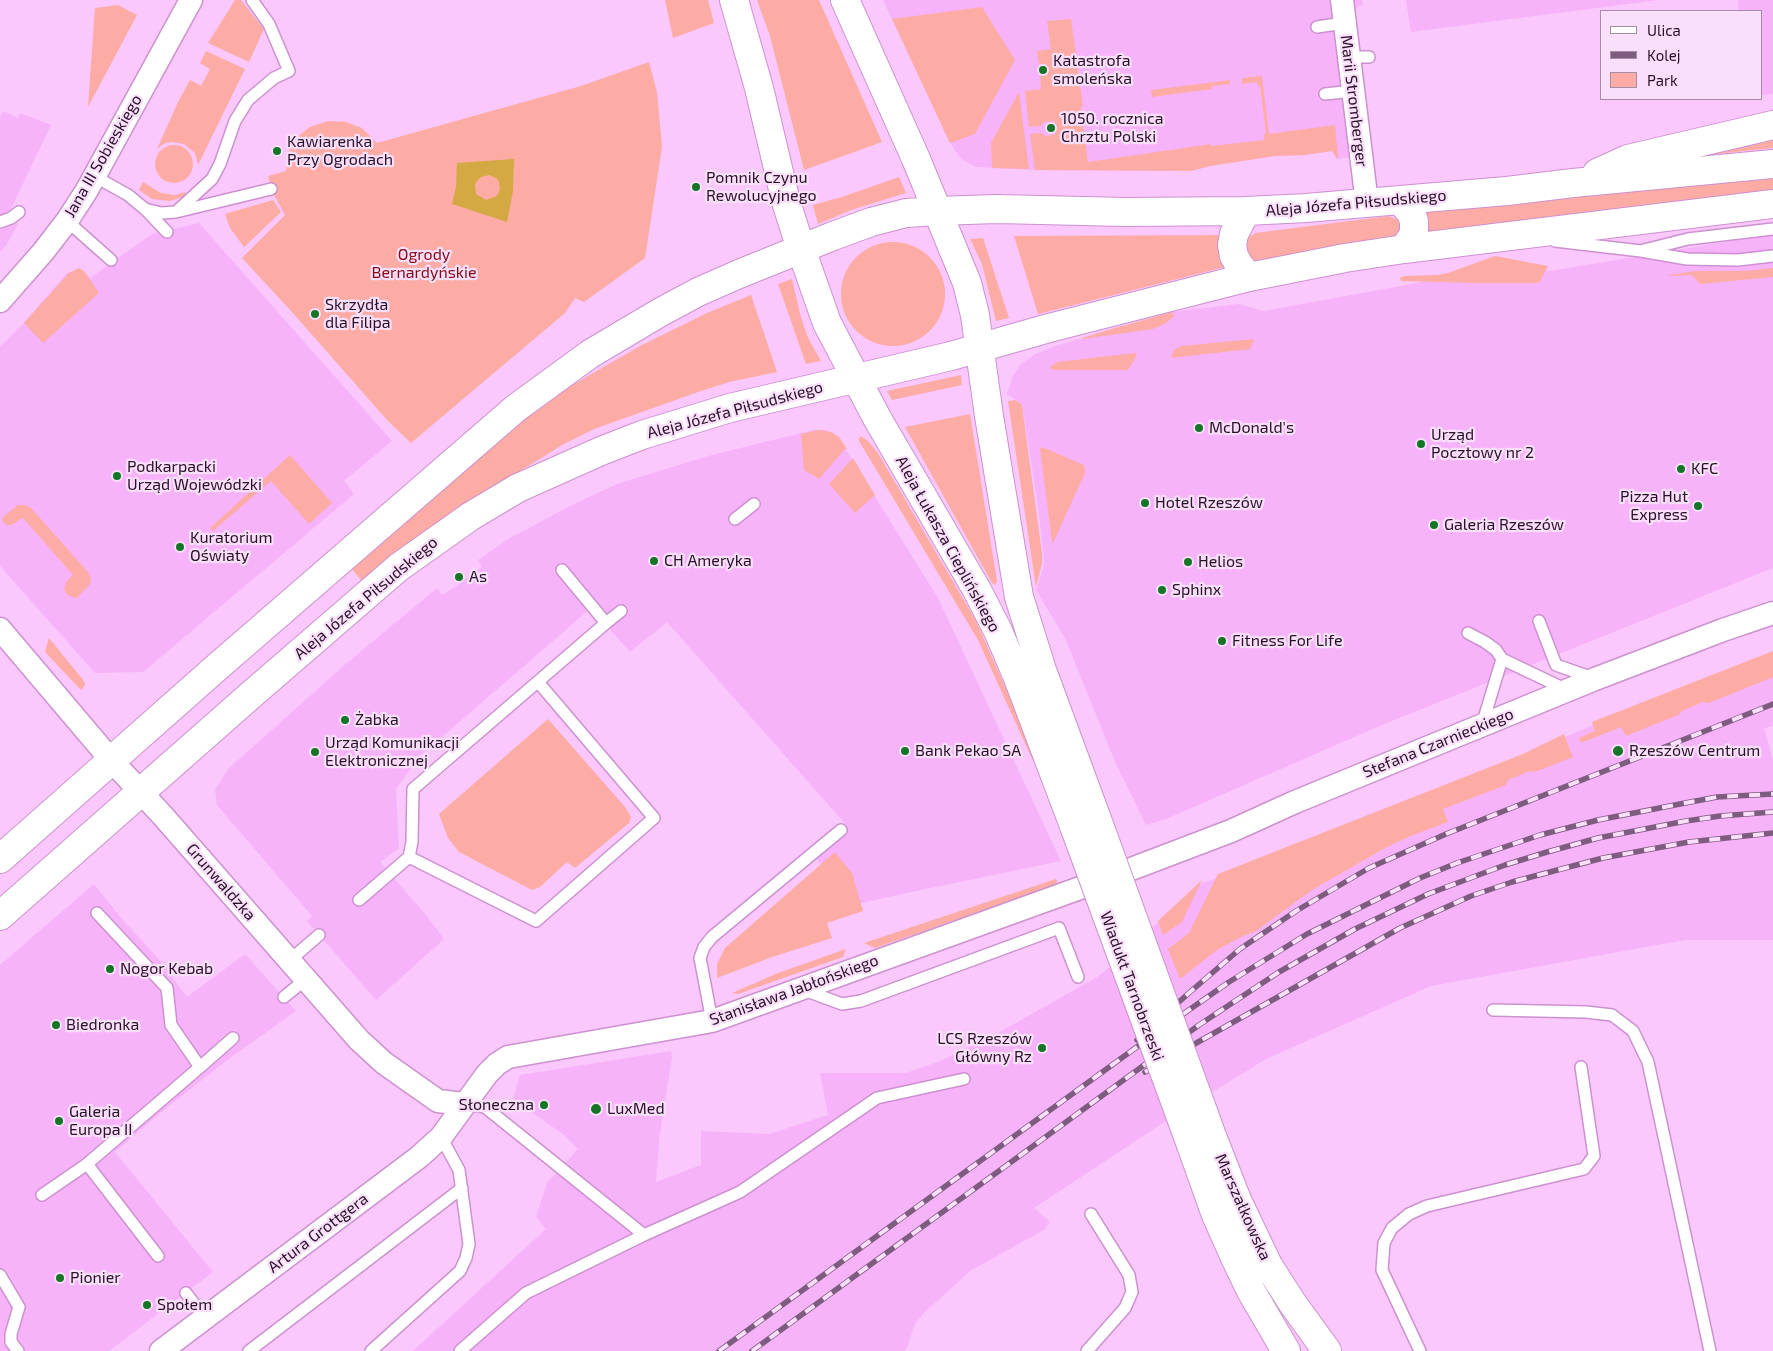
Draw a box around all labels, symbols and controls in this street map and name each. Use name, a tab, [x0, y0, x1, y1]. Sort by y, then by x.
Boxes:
legend	[1600, 10, 1763, 100]
text: Ulica	[1647, 21, 1681, 39]
street label: Marii Stromberger	[1336, 34, 1372, 168]
text: Kolej	[1647, 46, 1680, 64]
place label: Katastrofa smoleńska	[1053, 51, 1132, 89]
marker: Katastrofa smoleńska	[1037, 64, 1049, 76]
text: Park	[1647, 71, 1678, 89]
street label: Jana III Sobieskiego	[60, 91, 146, 221]
place label: 1050. rocznica Chrztu Polski	[1061, 109, 1164, 147]
marker: 1050. rocznica Chrztu Polski	[1045, 122, 1057, 134]
place label: Kawiarenka Przy Ogrodach	[287, 132, 393, 170]
marker: Kawiarenka Przy Ogrodach	[271, 145, 283, 157]
place label: Pomnik Czynu Rewolucyjnego	[706, 168, 817, 206]
marker: Pomnik Czynu Rewolucyjnego	[690, 181, 702, 193]
street label: Aleja Józefa Piłsudskiego	[1265, 186, 1447, 220]
park label: Ogrody Bernardyńskie	[371, 245, 477, 283]
place label: Skrzydła dla Filipa	[325, 295, 391, 333]
marker: Skrzydła dla Filipa	[309, 308, 321, 320]
street label: Aleja Józefa Piłsudskiego	[645, 377, 825, 443]
place label: McDonald's	[1209, 418, 1294, 438]
marker: McDonald's	[1193, 422, 1205, 434]
place label: Urząd Pocztowy nr 2	[1431, 425, 1534, 463]
marker: Urząd Pocztowy nr 2	[1415, 438, 1427, 450]
street label: Aleja Łukasza Cieplińskiego	[892, 453, 1004, 635]
place label: Podkarpacki Urząd Wojewódzki	[127, 457, 262, 495]
place label: KFC	[1691, 459, 1718, 479]
marker: KFC	[1675, 463, 1687, 475]
marker: Podkarpacki Urząd Wojewódzki	[111, 470, 123, 482]
place label: Pizza Hut Express	[1620, 487, 1688, 525]
place label: Hotel Rzeszów	[1155, 493, 1263, 513]
marker: Hotel Rzeszów	[1139, 497, 1151, 509]
marker: Pizza Hut Express	[1692, 500, 1704, 512]
place label: Galeria Rzeszów	[1444, 515, 1564, 535]
marker: Galeria Rzeszów	[1428, 519, 1440, 531]
place label: Kuratorium Oświaty	[190, 528, 272, 566]
street label: Aleja Józefa Piłsudskiego	[290, 532, 442, 664]
marker: Kuratorium Oświaty	[174, 541, 186, 553]
place label: CH Ameryka	[664, 551, 752, 571]
place label: Helios	[1198, 552, 1243, 572]
marker: CH Ameryka	[648, 555, 660, 567]
marker: Helios	[1182, 556, 1194, 568]
place label: As	[469, 567, 487, 587]
marker: As	[453, 571, 465, 583]
place label: Sphinx	[1172, 580, 1221, 600]
marker: Sphinx	[1156, 584, 1168, 596]
place label: Fitness For Life	[1232, 631, 1343, 651]
marker: Fitness For Life	[1216, 635, 1228, 647]
street label: Stefana Czarnieckiego	[1360, 704, 1516, 782]
place label: Żabka	[355, 710, 399, 730]
marker: Żabka	[339, 714, 351, 726]
place label: Urząd Komunikacji Elektronicznej	[325, 733, 459, 771]
place label: Bank Pekao SA	[915, 741, 1021, 761]
place label: Rzeszów Centrum	[1629, 741, 1760, 761]
marker: Rzeszów Centrum	[1611, 744, 1625, 758]
marker: Bank Pekao SA	[899, 745, 911, 757]
marker: Urząd Komunikacji Elektronicznej	[309, 746, 321, 758]
street label: Grunwaldzka	[182, 840, 260, 924]
street label: Wiadukt Tarnobrzeski	[1096, 909, 1168, 1063]
street label: Stanisława Jabłońskiego	[707, 950, 881, 1030]
place label: Nogor Kebab	[120, 959, 213, 979]
marker: Nogor Kebab	[104, 963, 116, 975]
place label: Biedronka	[66, 1015, 139, 1035]
marker: Biedronka	[50, 1019, 62, 1031]
place label: LCS Rzeszów Główny Rz	[937, 1029, 1032, 1067]
marker: LCS Rzeszów Główny Rz	[1036, 1042, 1048, 1054]
place label: Słoneczna	[459, 1095, 534, 1115]
marker: Słoneczna	[538, 1099, 550, 1111]
place label: LuxMed	[607, 1099, 665, 1119]
place label: Galeria Europa II	[69, 1102, 132, 1140]
marker: LuxMed	[589, 1102, 603, 1116]
marker: Galeria Europa II	[53, 1115, 65, 1127]
street label: Marszałkowska	[1211, 1151, 1275, 1263]
street label: Artura Grottgera	[264, 1189, 372, 1277]
place label: Pionier	[70, 1268, 121, 1288]
marker: Pionier	[54, 1272, 66, 1284]
place label: Społem	[157, 1295, 212, 1315]
marker: Społem	[141, 1299, 153, 1311]

